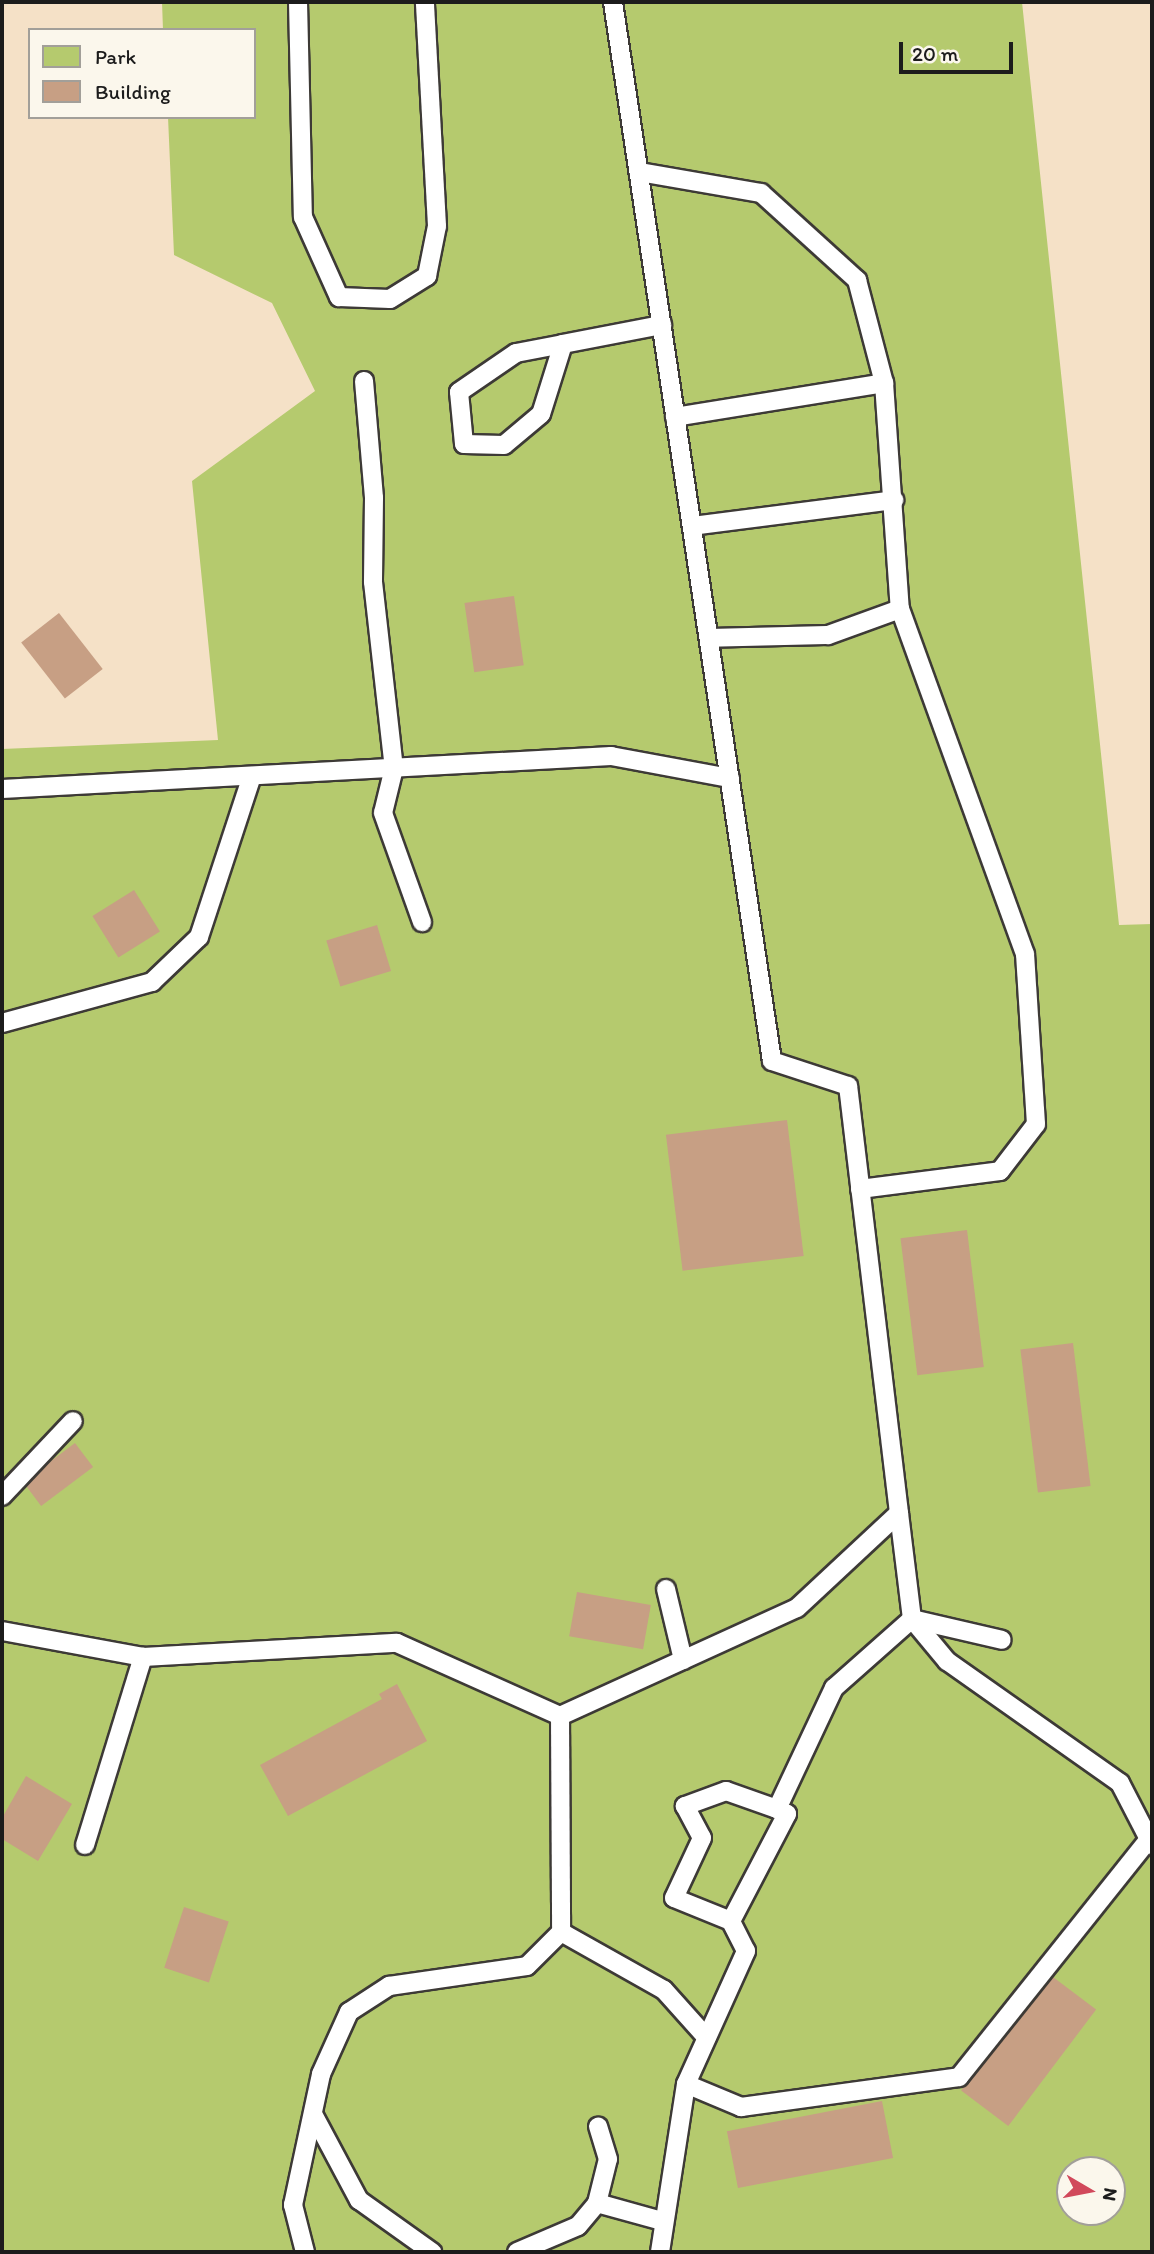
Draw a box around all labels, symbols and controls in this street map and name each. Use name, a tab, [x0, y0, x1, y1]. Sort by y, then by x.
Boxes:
legend	[28, 28, 256, 119]
scale bar	[902, 28, 1016, 72]
text: 20 m	[912, 41, 958, 66]
text: Park	[95, 44, 136, 69]
text: Building	[95, 79, 171, 104]
north arrow	[1056, 2156, 1126, 2226]
text: N	[1098, 2186, 1123, 2203]

